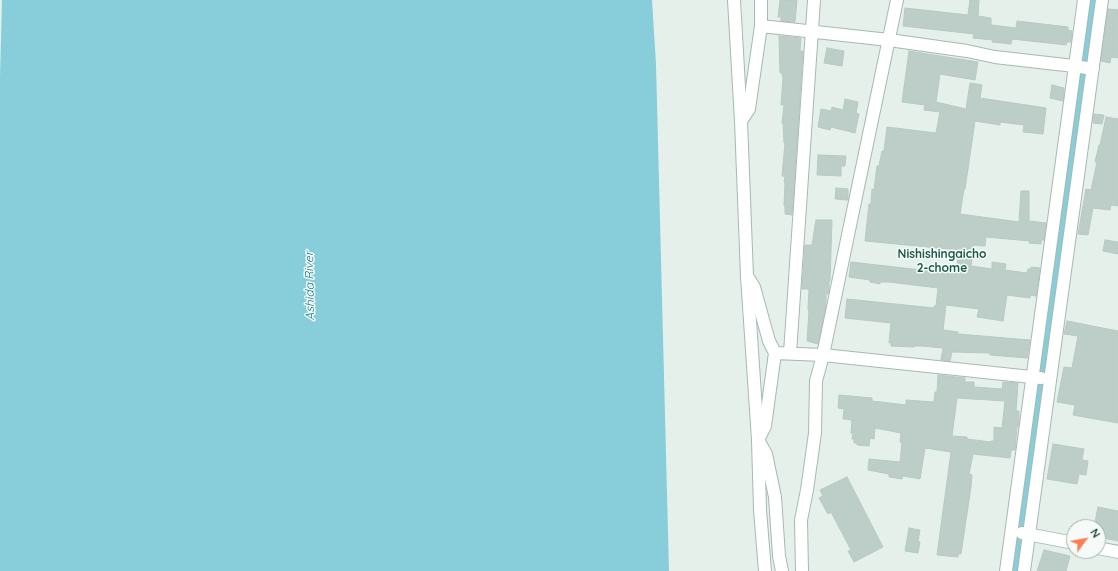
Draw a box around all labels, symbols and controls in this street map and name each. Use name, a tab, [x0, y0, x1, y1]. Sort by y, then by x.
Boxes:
district label: Nishishingaicho 2-chome	[898, 247, 986, 275]
water label: Ashida River	[302, 251, 318, 321]
north arrow	[1066, 519, 1106, 559]
text: N	[1087, 526, 1103, 540]

